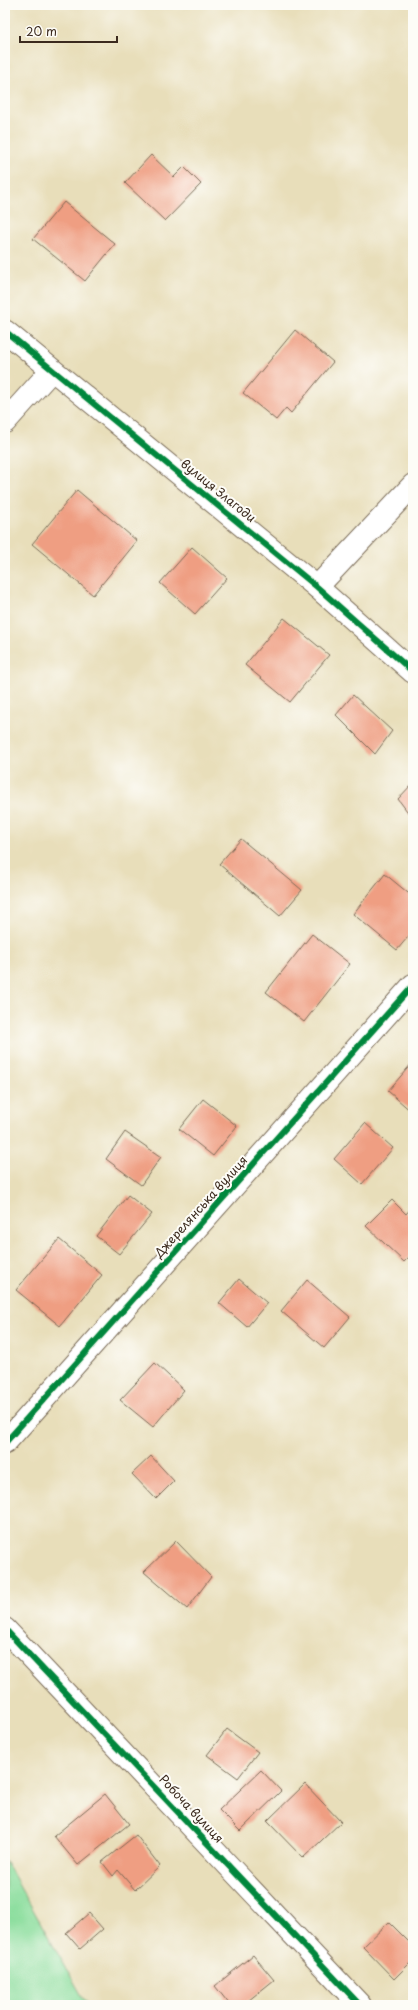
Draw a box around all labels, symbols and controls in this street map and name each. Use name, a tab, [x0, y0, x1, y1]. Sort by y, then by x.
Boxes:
scale bar	[20, 18, 117, 44]
text: 20 m	[26, 22, 57, 40]
street label: вулиця Злагоди	[177, 454, 260, 526]
street label: Джерелянська вулиця	[149, 1151, 251, 1262]
street label: Робоча вулиця	[155, 1770, 228, 1846]

